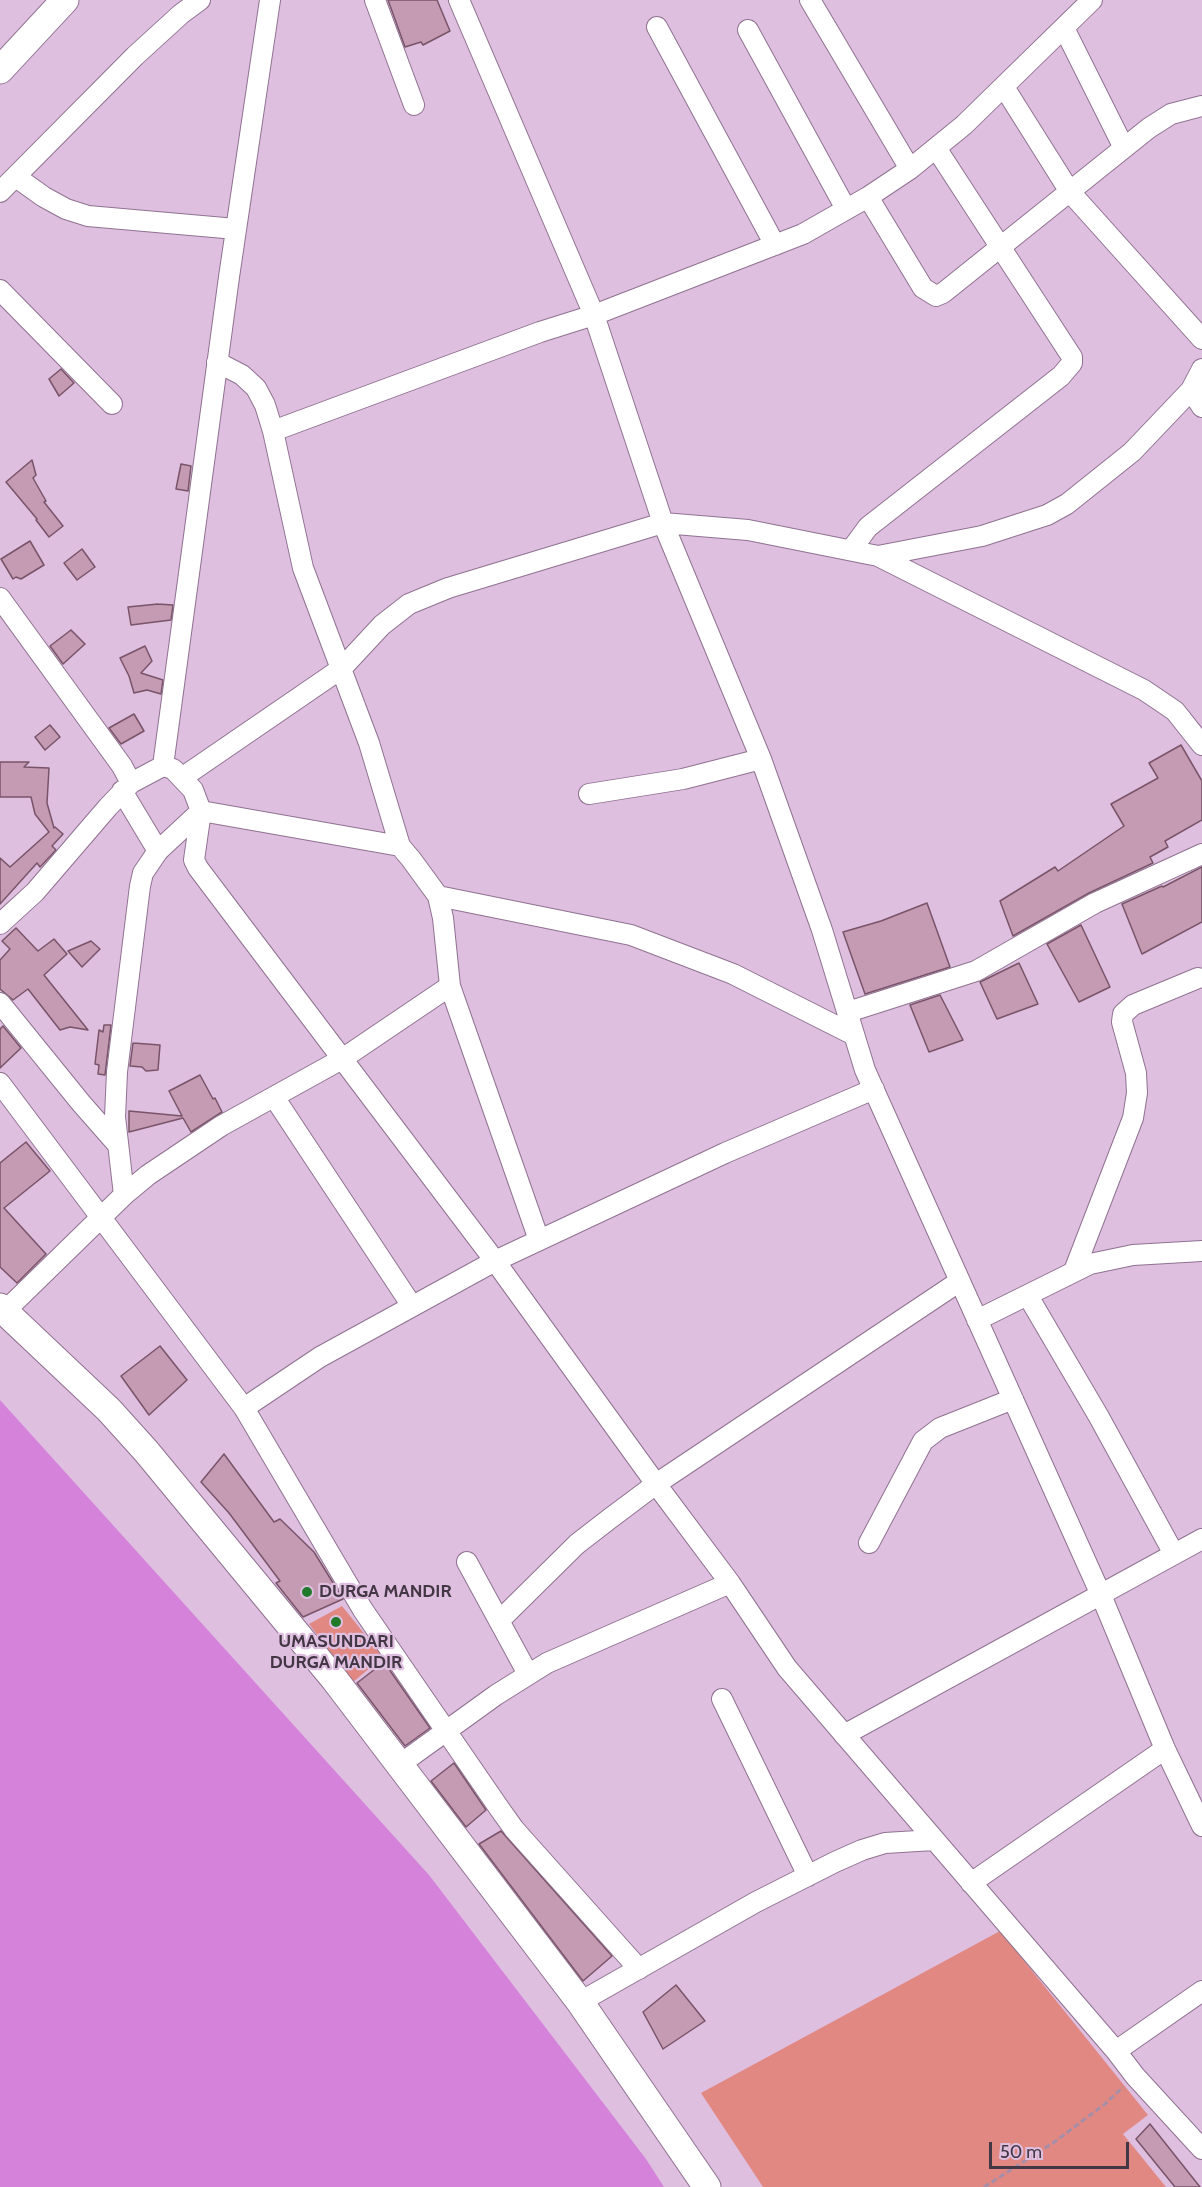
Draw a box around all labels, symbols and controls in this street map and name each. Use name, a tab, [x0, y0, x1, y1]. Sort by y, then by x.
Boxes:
place label: DURGA MANDIR	[319, 1581, 452, 1603]
marker: DURGA MANDIR	[300, 1585, 314, 1599]
marker: UMASUNDARI DURGA MANDIR	[329, 1615, 343, 1629]
place label: UMASUNDARI DURGA MANDIR	[270, 1631, 402, 1674]
scale bar	[992, 2130, 1132, 2168]
text: 50 m	[1000, 2141, 1042, 2163]

